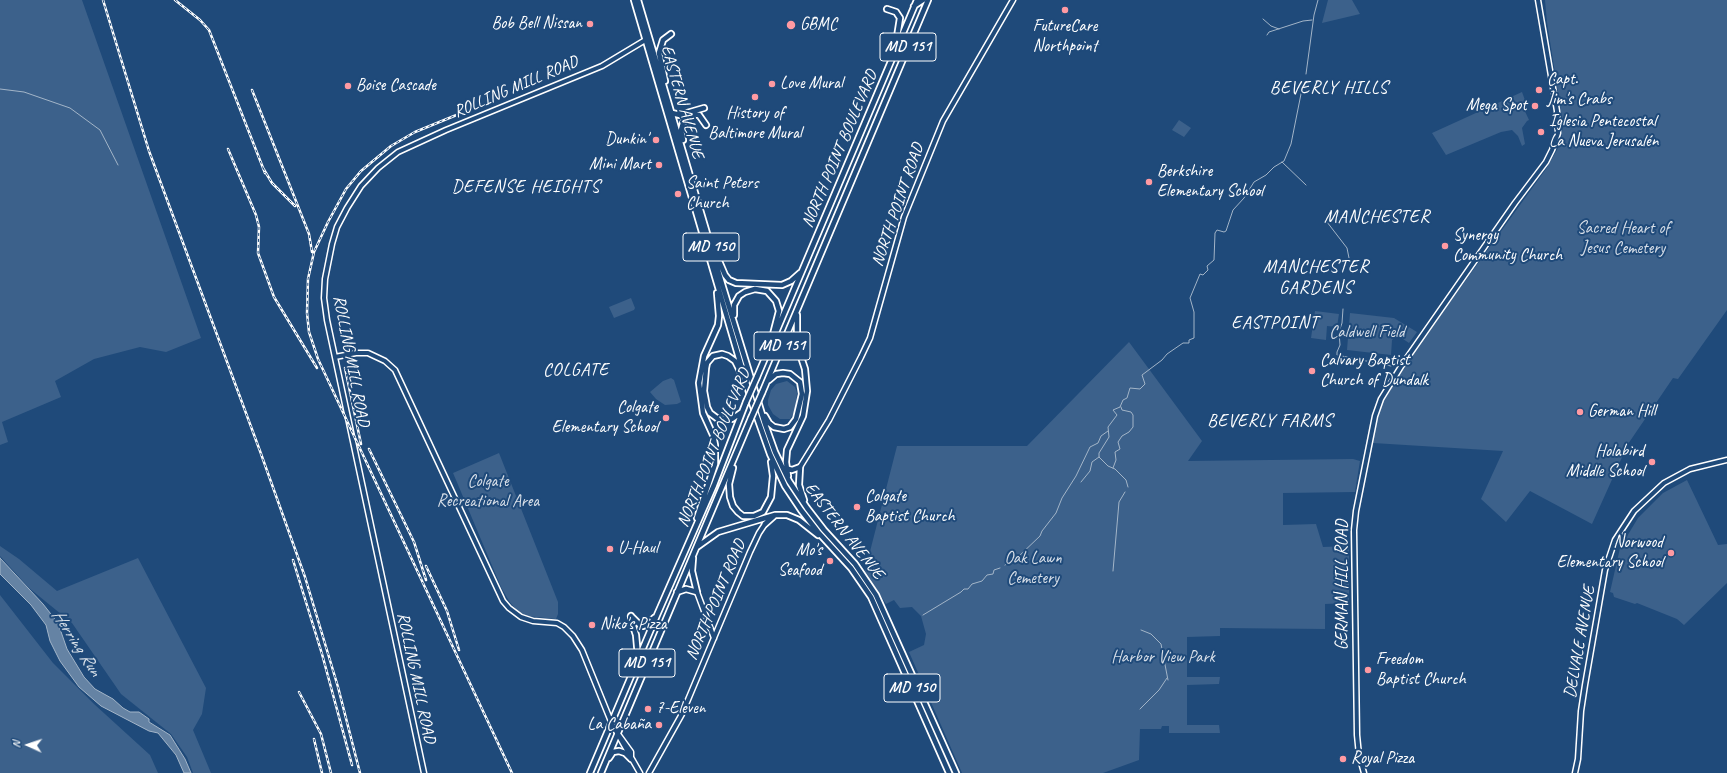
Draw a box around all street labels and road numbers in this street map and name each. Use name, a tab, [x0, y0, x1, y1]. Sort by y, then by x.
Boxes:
road number: MD 151	[880, 33, 936, 61]
street label: EASTERN AVENUE	[656, 43, 708, 161]
street label: ROLLING MILL ROAD	[451, 52, 581, 122]
street label: NORTH POINT BOULEVARD	[798, 67, 882, 231]
street label: NORTH POINT ROAD	[867, 141, 929, 269]
road number: MD 150	[683, 233, 739, 261]
street label: ROLLING MILL ROAD	[328, 294, 374, 428]
road number: MD 151	[754, 332, 810, 360]
street label: NORTH POINT BOULEVARD	[673, 366, 755, 530]
street label: EASTERN AVENUE	[800, 479, 888, 583]
street label: GERMAN HILL ROAD	[1333, 520, 1353, 650]
street label: NORTH POINT ROAD	[681, 537, 751, 663]
street label: DELVALE AVENUE	[1560, 584, 1600, 700]
street label: ROLLING MILL ROAD	[392, 611, 440, 745]
road number: MD 151	[619, 649, 675, 677]
road number: MD 150	[884, 674, 940, 702]

